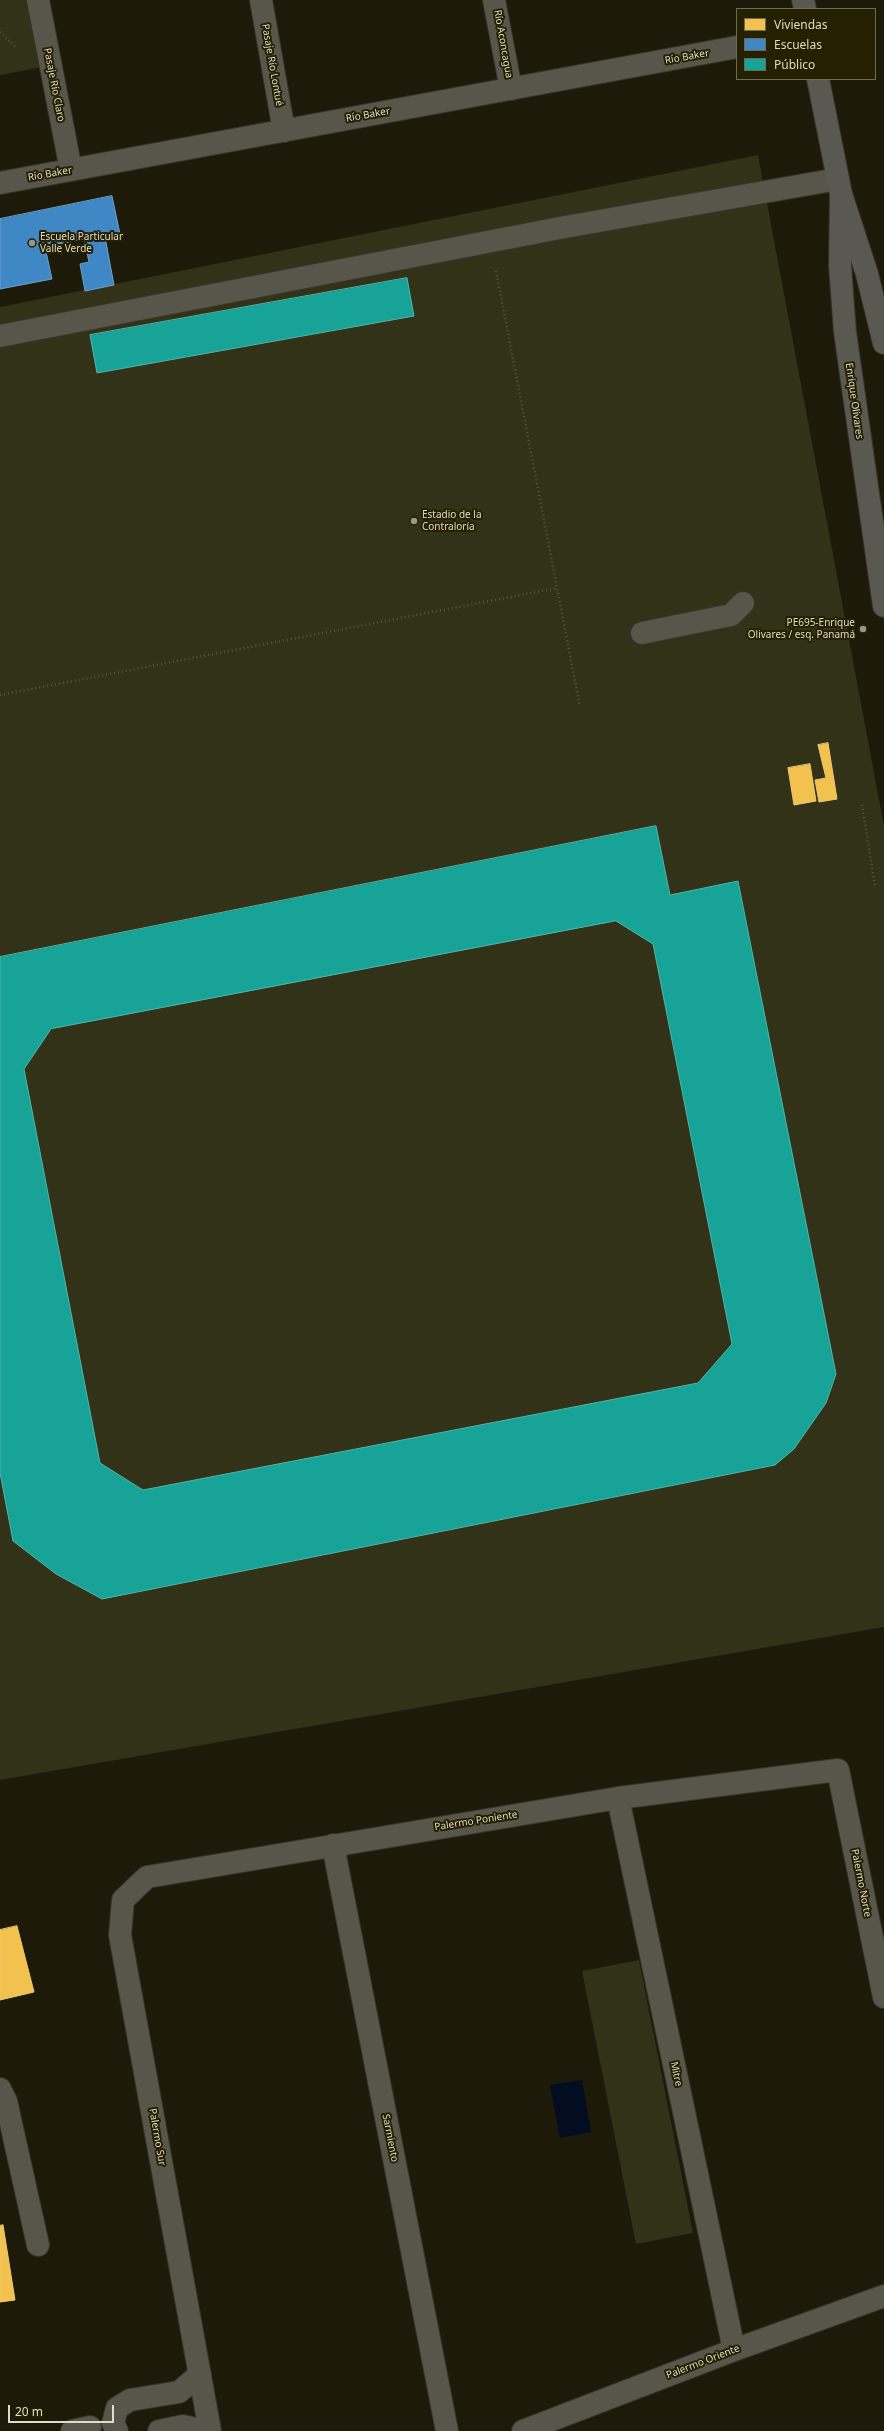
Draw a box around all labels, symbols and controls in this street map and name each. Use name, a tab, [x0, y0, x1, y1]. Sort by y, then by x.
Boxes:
legend	[736, 8, 876, 80]
street label: Río Aconcagua	[491, 9, 515, 79]
text: Viviendas	[774, 16, 828, 33]
street label: Pasaje Río Lontué	[259, 23, 285, 107]
text: Escuelas	[774, 36, 822, 53]
street label: Pasaje Río Claro	[41, 47, 67, 123]
street label: Río Baker	[664, 47, 710, 67]
text: Público	[774, 56, 815, 73]
street label: Río Baker	[345, 105, 391, 125]
street label: Río Baker	[27, 164, 73, 184]
place label: Escuela Particular Valle Verde	[40, 231, 123, 254]
marker: Escuela Particular Valle Verde	[27, 238, 37, 248]
street label: Enrique Olivares	[843, 362, 865, 440]
place label: Estadio de la Contraloría	[422, 509, 482, 532]
marker: Estadio de la Contraloría	[409, 516, 419, 526]
place label: PE695-Enrique Olivares / esq. Panamá	[748, 617, 855, 640]
marker: PE695-Enrique Olivares / esq. Panamá	[858, 624, 868, 634]
street label: Palermo Poniente	[434, 1809, 518, 1833]
street label: Palermo Norte	[849, 1848, 873, 1918]
street label: Mitre	[668, 2061, 684, 2087]
street label: Palermo Sur	[146, 2107, 168, 2167]
street label: Sarmiento	[379, 2113, 401, 2163]
street label: Palermo Oriente	[665, 2342, 741, 2382]
scale bar	[10, 2397, 116, 2423]
text: 20 m	[15, 2403, 43, 2420]

